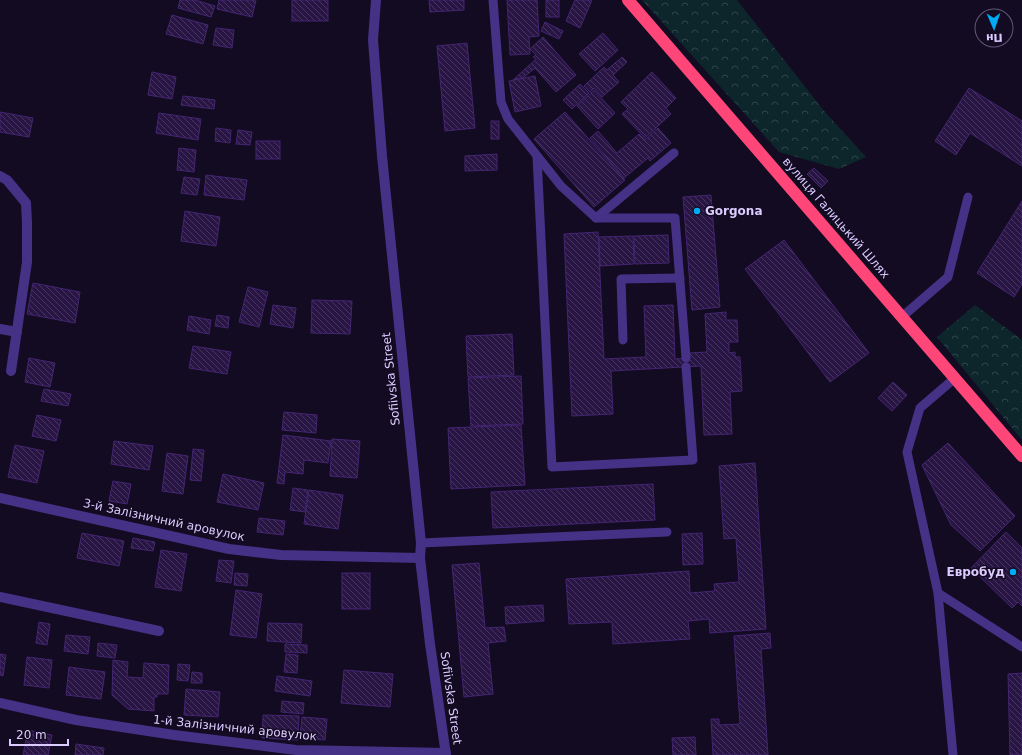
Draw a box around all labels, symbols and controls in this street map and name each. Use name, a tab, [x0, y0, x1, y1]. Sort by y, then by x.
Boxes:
north arrow	[974, 8, 1014, 48]
text: Пн	[986, 31, 1003, 44]
street label: вулиця Галицький Шлях	[780, 155, 892, 281]
place label: Gorgona	[705, 204, 763, 218]
marker: Gorgona	[692, 206, 702, 216]
street label: Sofiivska Street	[379, 331, 403, 426]
street label: 3-й Залізничний аровулок	[82, 496, 246, 544]
place label: Евробуд	[946, 565, 1005, 579]
marker: Евробуд	[1008, 567, 1018, 577]
street label: Sofiivska Street	[438, 651, 464, 746]
street label: 1-й Залізничний аровулок	[152, 712, 318, 744]
scale bar	[10, 721, 68, 747]
text: 20 m	[16, 728, 47, 742]

